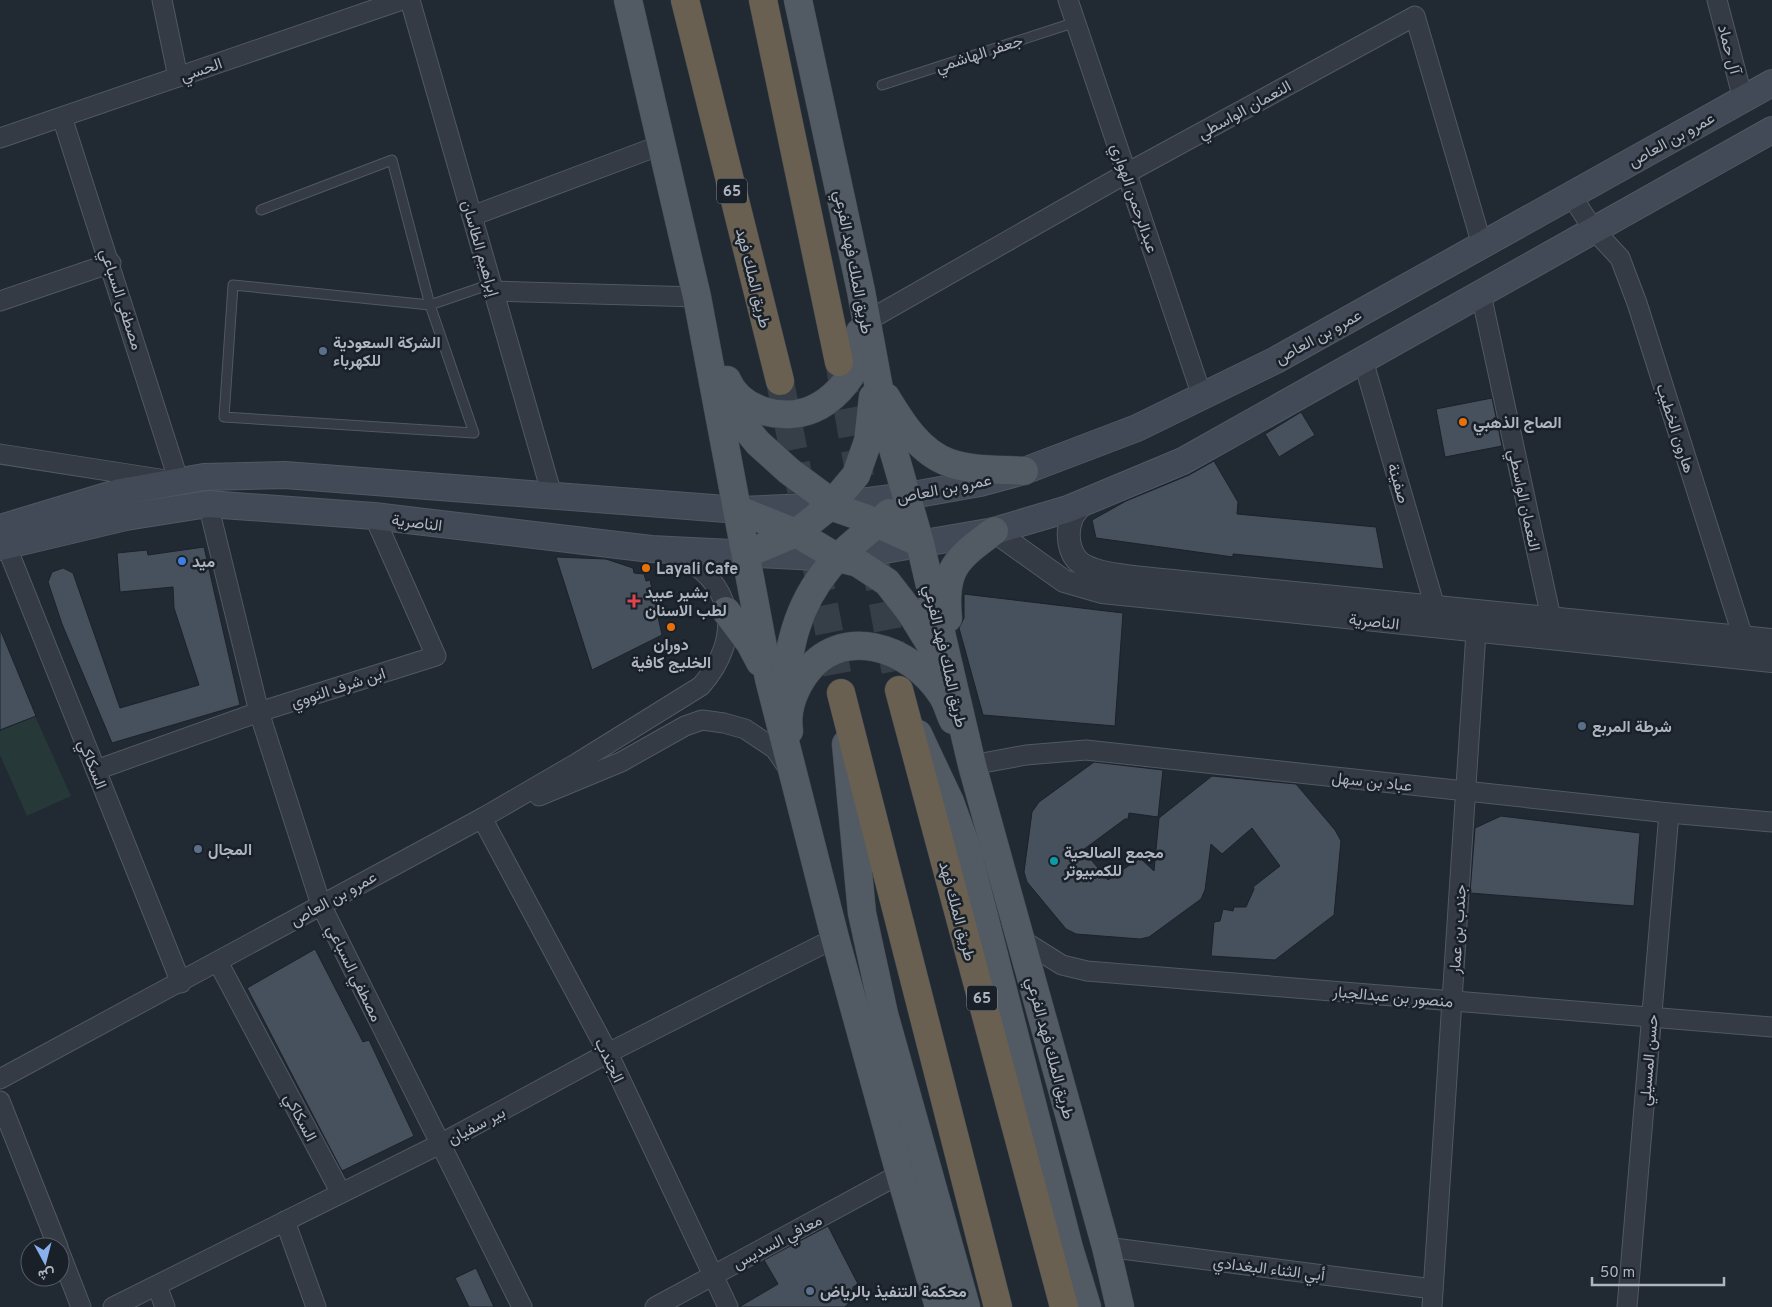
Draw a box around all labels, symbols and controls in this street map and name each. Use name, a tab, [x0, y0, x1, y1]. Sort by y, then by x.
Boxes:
street label: آل حماد	[1712, 23, 1745, 78]
street label: جعفر الهاشمي	[933, 31, 1027, 80]
street label: الحسي	[178, 54, 226, 89]
street label: النعمان الواسطي	[1195, 77, 1296, 146]
street label: عمرو بن العاص	[1625, 109, 1719, 173]
street label: عبدالرحمن الهواري	[1103, 141, 1161, 257]
road number: 65	[717, 178, 747, 204]
street label: طريق الملك فهد الفرعي	[826, 189, 876, 336]
street label: إبراهيم الطاسان	[456, 198, 502, 299]
street label: طريق الملك فهد	[730, 226, 774, 331]
street label: مصطفى السباعي	[92, 246, 146, 353]
street label: عمرو بن العاص	[1272, 306, 1366, 370]
place label: الشركة السعودية للكهرباء	[333, 334, 441, 372]
marker: الشركة السعودية للكهرباء	[317, 345, 329, 357]
street label: هارون الخطيب	[1650, 381, 1698, 476]
place label: الصاج الذهبي	[1473, 414, 1562, 436]
marker: الصاج الذهبي	[1457, 416, 1469, 428]
street label: النعمان الواسطي	[1501, 448, 1544, 554]
street label: صفينة	[1382, 461, 1412, 506]
street label: عمرو بن العاص	[895, 471, 993, 509]
street label: الناصرية	[390, 511, 443, 537]
place label: ميد	[192, 553, 215, 573]
marker: ميد	[176, 555, 188, 567]
place label: Layali Cafe	[656, 560, 738, 580]
marker: Layali Cafe	[640, 562, 652, 574]
street label: طريق الملك فهد الفرعي	[916, 583, 970, 730]
place label: بشير عبيد لطب الاسنان	[645, 584, 727, 622]
marker: بشير عبيد لطب الاسنان	[627, 594, 641, 608]
street label: الناصرية	[1348, 610, 1400, 636]
marker: دوران الخليج كافية	[665, 621, 677, 633]
place label: دوران الخليج كافية	[631, 636, 711, 674]
street label: ابن شرف النووي	[289, 664, 389, 716]
place label: شرطة المربع	[1592, 718, 1672, 738]
marker: شرطة المربع	[1576, 720, 1588, 732]
street label: السكاكي	[70, 737, 110, 793]
street label: عباد بن سهل	[1331, 769, 1413, 797]
place label: المجال	[208, 841, 252, 861]
marker: المجال	[192, 843, 204, 855]
place label: مجمع الصالحية للكمبيوتر	[1063, 844, 1164, 882]
marker: مجمع الصالحية للكمبيوتر	[1048, 855, 1060, 867]
street label: طريق الملك فهد	[933, 859, 979, 964]
street label: عمرو بن العاص	[287, 868, 381, 932]
street label: جندب بن عمار	[1446, 883, 1472, 976]
street label: مصطفي السباعي	[319, 922, 385, 1027]
street label: طريق الملك فهد الفرعي	[1019, 975, 1078, 1122]
street label: منصور بن عبدالجبار	[1331, 983, 1454, 1013]
road number: 65	[967, 986, 997, 1010]
street label: حسن المسيلي	[1636, 1013, 1666, 1107]
street label: الجندب	[589, 1035, 628, 1086]
street label: السكاكي	[277, 1090, 320, 1146]
street label: بير سفيان	[445, 1103, 509, 1150]
street label: معافي السديس	[730, 1211, 827, 1276]
north arrow	[20, 1237, 70, 1287]
street label: أبي الثناء البغدادي	[1211, 1253, 1326, 1289]
scale bar	[1592, 1254, 1724, 1286]
text: ش	[37, 1264, 56, 1283]
text: 50 m	[1600, 1264, 1635, 1283]
place label: محكمة التنفيذ بالرياض	[820, 1283, 967, 1303]
marker: محكمة التنفيذ بالرياض	[804, 1285, 816, 1297]

